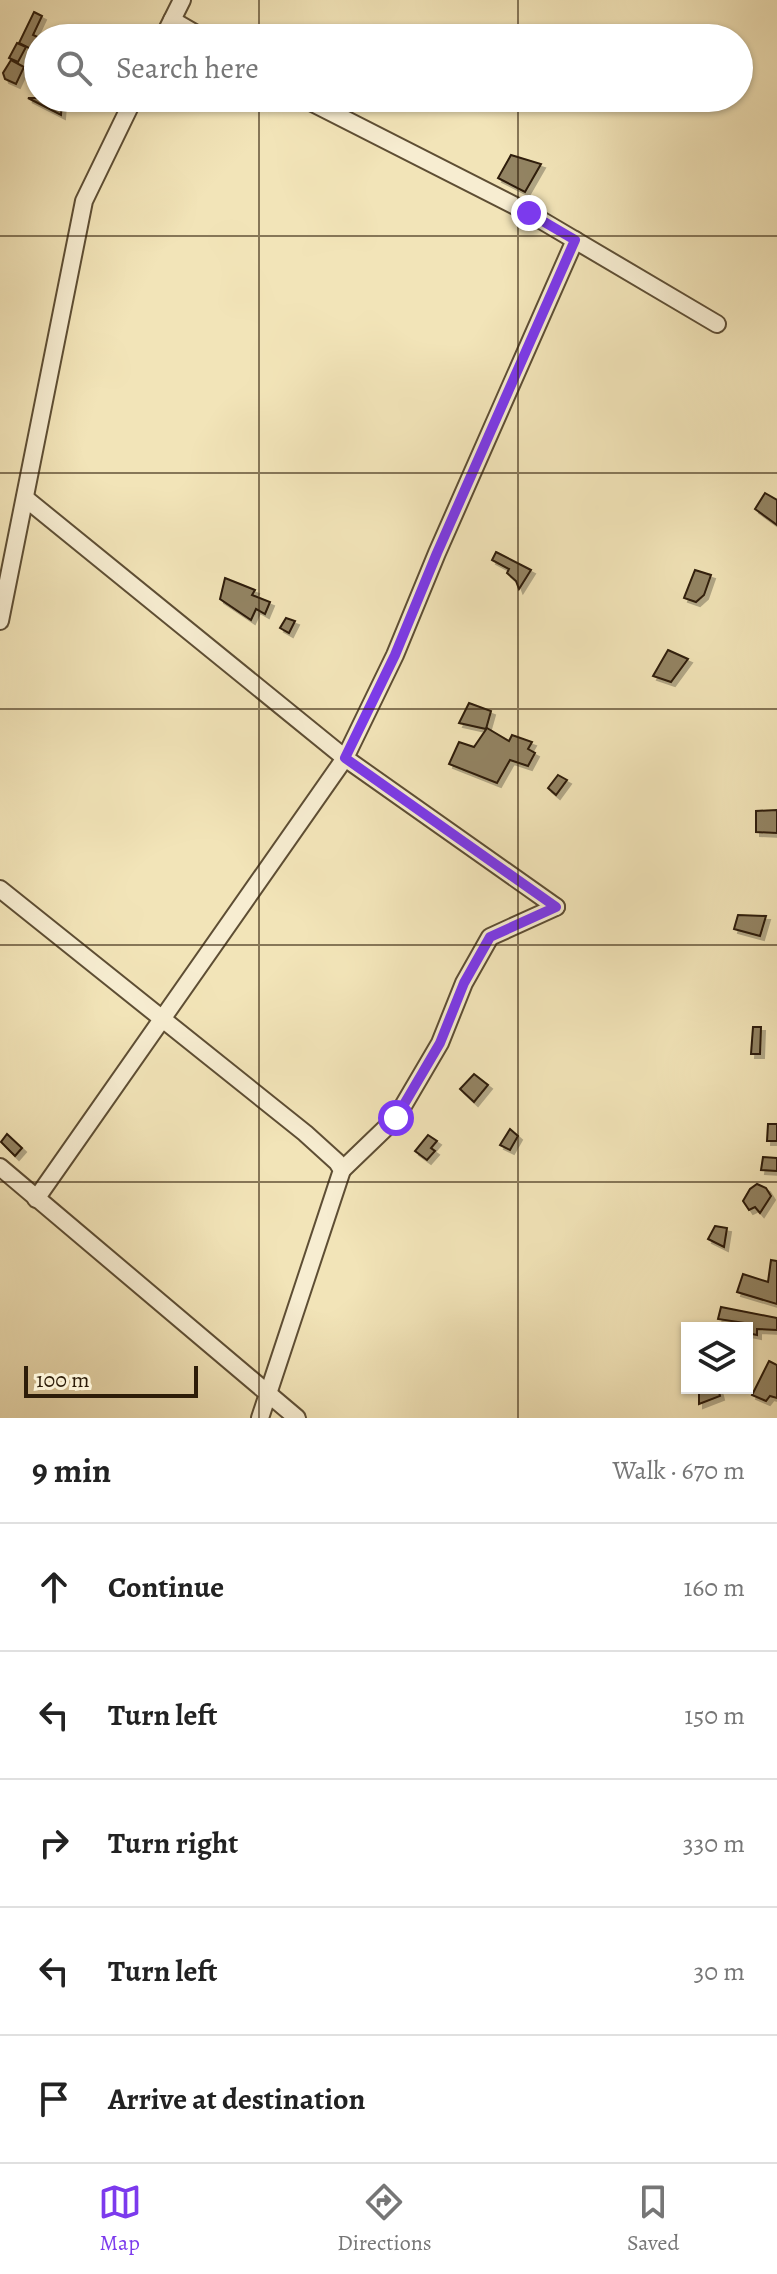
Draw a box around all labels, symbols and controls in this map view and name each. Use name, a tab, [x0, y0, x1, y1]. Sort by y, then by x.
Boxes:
search box	[24, 24, 753, 112]
icon: search	[52, 46, 96, 90]
text: Search here	[116, 48, 259, 88]
route end	[511, 195, 547, 231]
route start	[378, 1100, 414, 1136]
map controls	[681, 1322, 753, 1394]
button: layers	[681, 1322, 753, 1394]
scale bar	[24, 1362, 198, 1398]
text: 100 m	[36, 1365, 90, 1395]
text: 9 min	[32, 1447, 111, 1494]
text: Walk · 670 m	[612, 1453, 745, 1488]
icon: ahead	[32, 1565, 76, 1609]
text: Continue	[108, 1567, 224, 1607]
text: 160 m	[683, 1570, 745, 1605]
icon: left	[32, 1693, 76, 1737]
text: Turn left	[108, 1695, 217, 1735]
text: 150 m	[684, 1698, 745, 1733]
icon: right	[32, 1821, 76, 1865]
text: Turn right	[108, 1823, 238, 1863]
text: 330 m	[683, 1826, 745, 1861]
icon: left	[32, 1949, 76, 1993]
text: Turn left	[108, 1951, 217, 1991]
text: 30 m	[694, 1954, 745, 1989]
icon: arrive	[32, 2077, 76, 2121]
text: Arrive at destination	[108, 2079, 365, 2119]
tab: Map	[98, 2180, 142, 2258]
tab: Directions	[337, 2180, 432, 2258]
tab: Saved	[627, 2180, 679, 2258]

